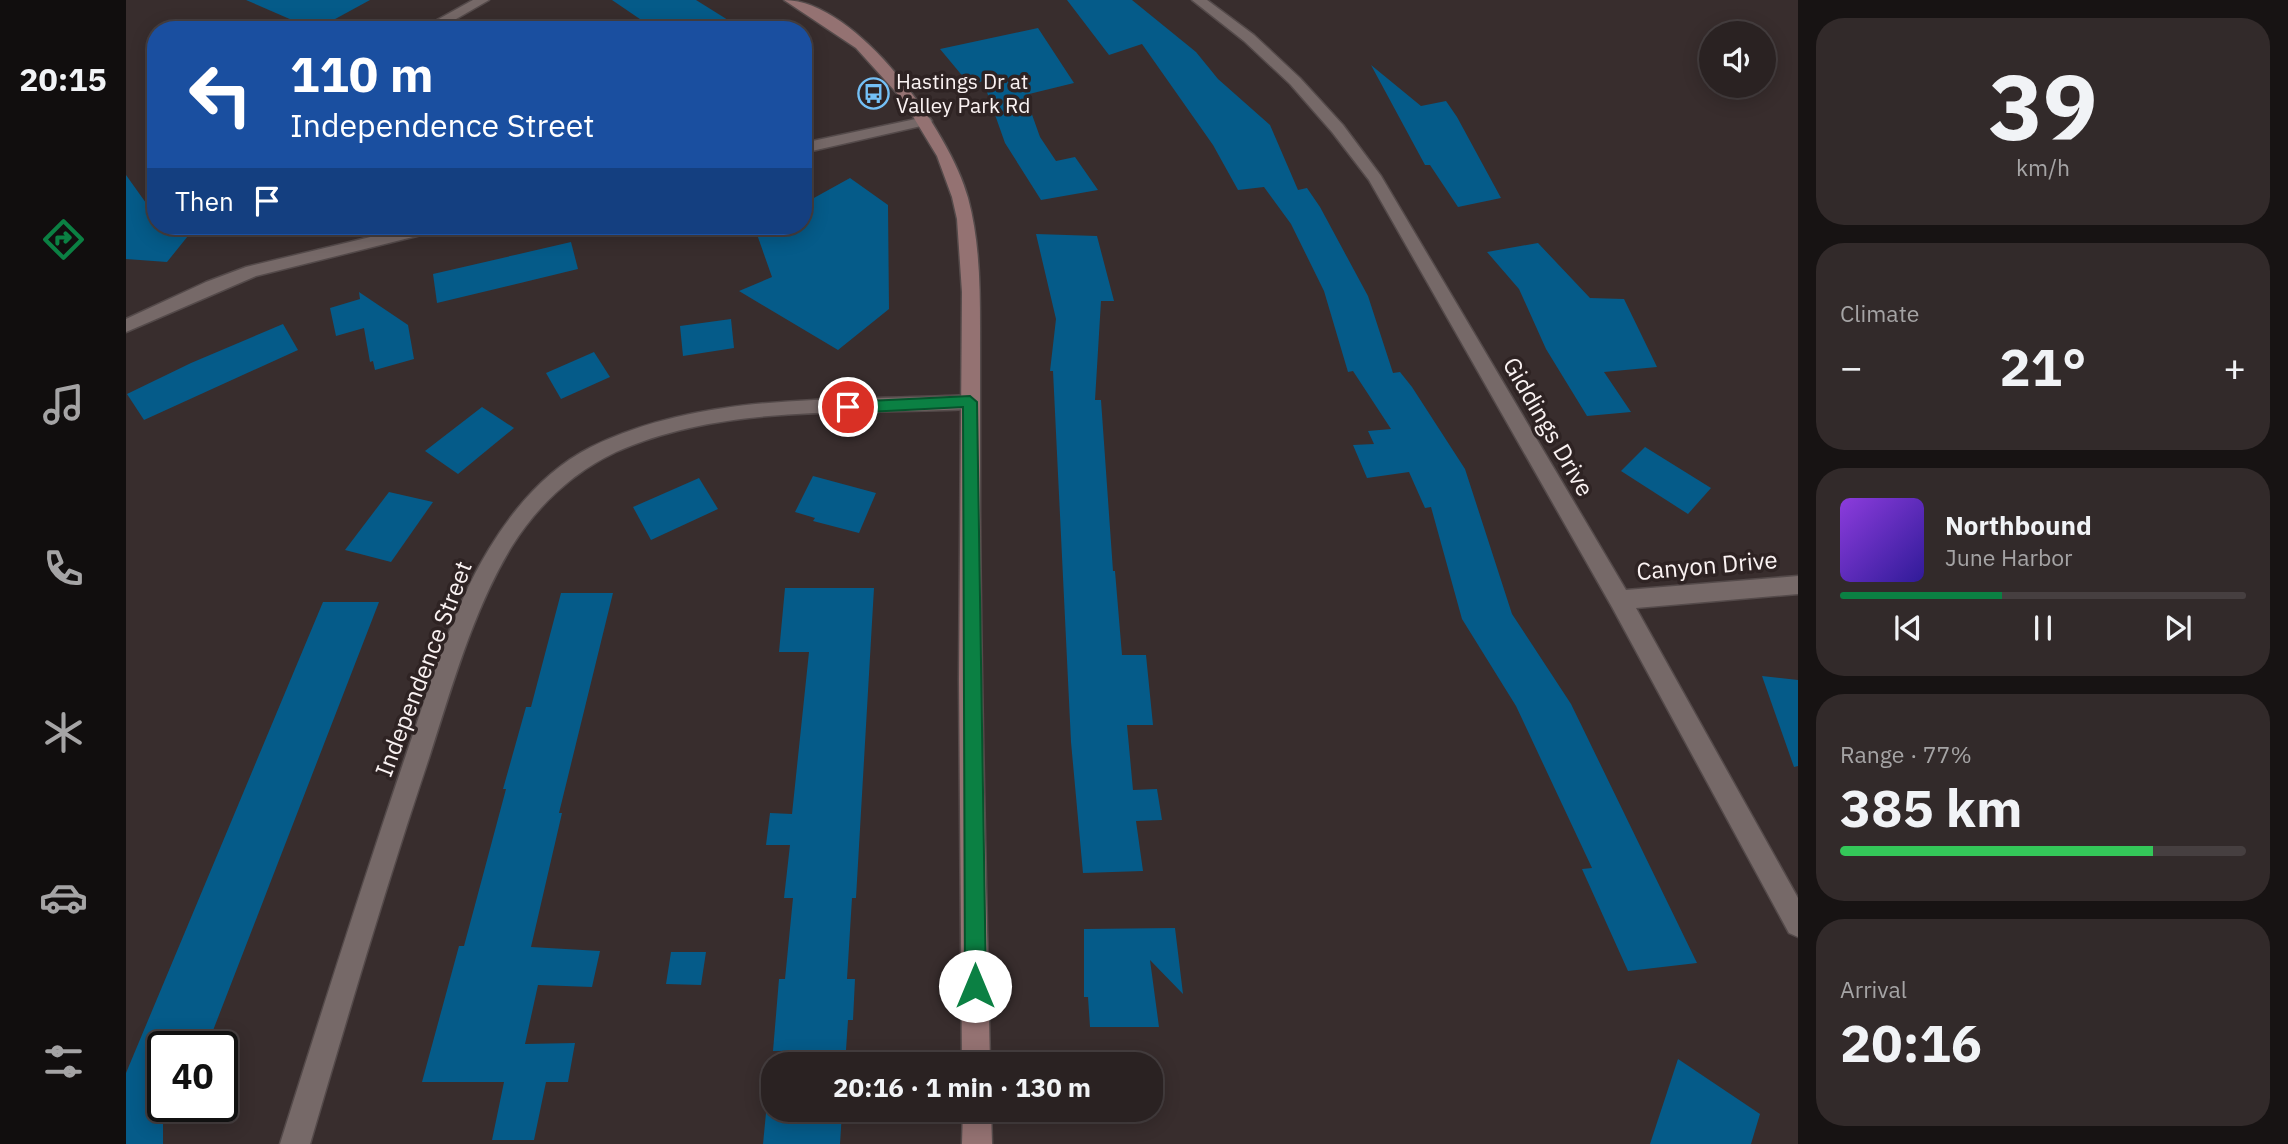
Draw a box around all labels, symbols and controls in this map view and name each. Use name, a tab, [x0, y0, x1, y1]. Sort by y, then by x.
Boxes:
map controls	[1699, 21, 1776, 98]
button: sound	[1699, 21, 1776, 98]
text: 110 m	[290, 42, 434, 105]
text: 39	[1988, 47, 2098, 165]
icon: left	[175, 49, 266, 140]
text: 20:15	[19, 58, 107, 100]
place label: Hastings Dr at Valley Park Rd	[896, 67, 1030, 119]
bus stop icon: Hastings Dr at Valley Park Rd	[856, 77, 890, 111]
text: Independence Street	[290, 104, 595, 146]
text: km/h	[2016, 152, 2070, 182]
icon: arrive	[248, 182, 286, 220]
text: Then	[175, 184, 234, 218]
icon: directions	[39, 215, 88, 264]
text: Climate	[1840, 298, 1919, 328]
text: 21°	[2000, 333, 2086, 400]
text: −	[1840, 342, 1863, 391]
text: +	[2223, 342, 2246, 391]
street label: Giddings Drive	[1496, 351, 1602, 502]
pin	[818, 377, 878, 437]
icon: music	[39, 380, 88, 429]
icon: arrive	[829, 388, 867, 426]
text: Northbound	[1945, 508, 2092, 542]
text: June Harbor	[1945, 542, 2073, 572]
street label: Canyon Drive	[1635, 543, 1779, 587]
icon: phone	[39, 544, 88, 593]
street label: Independence Street	[367, 556, 479, 781]
icon: previous	[1889, 609, 1927, 647]
icon: pause	[2024, 609, 2062, 647]
icon: next	[2159, 609, 2197, 647]
icon: climate	[39, 708, 88, 757]
text: Range · 77%	[1840, 739, 1972, 769]
text: 385 km	[1840, 774, 2022, 841]
icon: car	[39, 873, 88, 922]
position arrow	[938, 949, 1012, 1023]
text: Arrival	[1840, 974, 1907, 1004]
text: 20:16	[1840, 1009, 1982, 1076]
speed limit sign: 40	[147, 1031, 238, 1122]
icon: filters	[39, 1037, 88, 1086]
text: 20:16 · 1 min · 130 m	[833, 1070, 1091, 1104]

